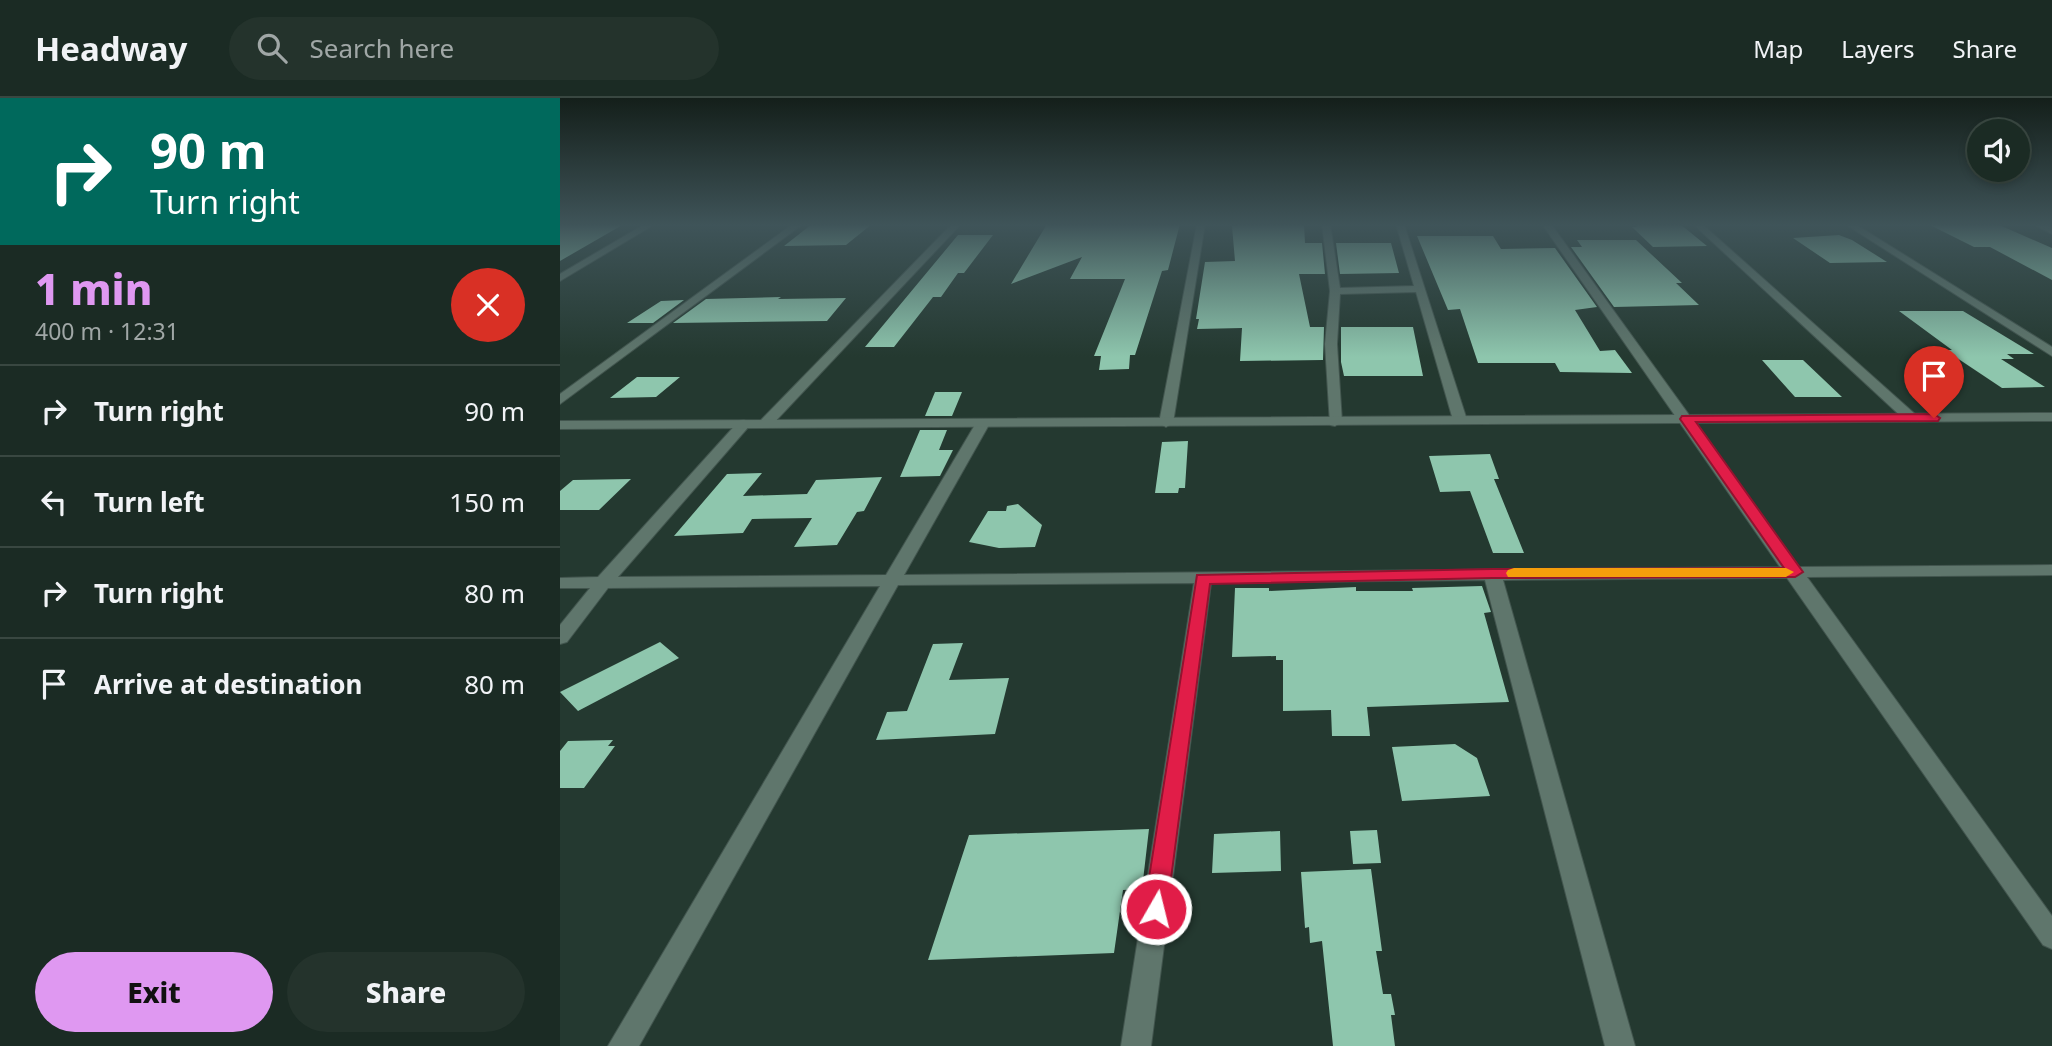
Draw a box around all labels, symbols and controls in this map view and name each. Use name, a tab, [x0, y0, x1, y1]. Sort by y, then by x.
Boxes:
search box	[229, 17, 719, 80]
text: Headway	[35, 26, 187, 71]
icon: search	[253, 29, 291, 67]
text: Search here	[309, 30, 454, 66]
text: Map	[1753, 32, 1803, 65]
text: Layers	[1841, 32, 1915, 65]
text: Share	[1953, 32, 2017, 65]
text: 90 m	[150, 117, 267, 183]
map controls	[1967, 119, 2030, 182]
button: sound	[1967, 119, 2030, 182]
icon: right	[35, 126, 126, 217]
text: Turn right	[150, 180, 300, 223]
text: 1 min	[35, 260, 152, 317]
button: close	[451, 268, 525, 342]
text: 400 m · 12:31	[35, 315, 179, 347]
pin	[1904, 346, 1964, 418]
icon: arrive	[1915, 357, 1953, 395]
icon: right	[35, 392, 73, 430]
text: Turn right	[94, 393, 224, 429]
text: 90 m	[464, 393, 525, 429]
icon: left	[35, 483, 73, 521]
text: Turn left	[94, 484, 205, 520]
text: 150 m	[449, 484, 525, 520]
icon: right	[35, 574, 73, 612]
text: Turn right	[94, 575, 224, 611]
text: 80 m	[464, 575, 525, 611]
icon: arrive	[35, 665, 73, 703]
text: Arrive at destination	[94, 666, 363, 702]
text: 80 m	[464, 666, 525, 702]
position arrow	[1119, 872, 1193, 946]
button: Exit	[35, 952, 273, 1032]
button: Share	[287, 952, 525, 1032]

